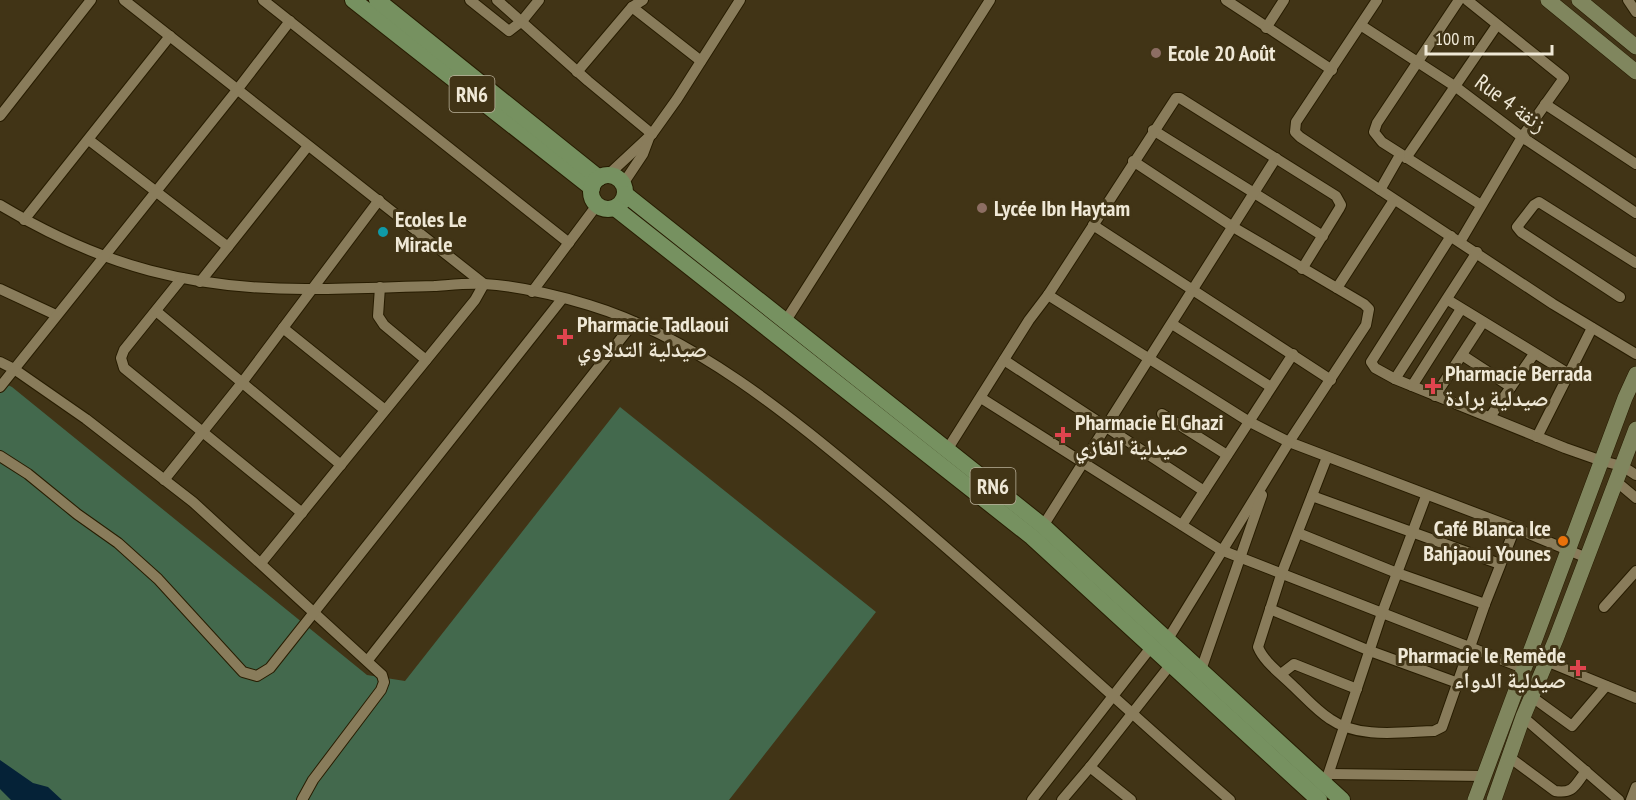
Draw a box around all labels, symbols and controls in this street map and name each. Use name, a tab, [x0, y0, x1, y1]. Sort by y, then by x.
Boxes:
scale bar	[1426, 18, 1552, 56]
text: 100 m	[1435, 27, 1475, 50]
place label: Ecole 20 Août	[1168, 39, 1276, 67]
marker: Ecole 20 Août	[1149, 46, 1163, 60]
street label: Rue 4 زنقة	[1470, 68, 1552, 138]
road number: RN6	[450, 76, 494, 112]
place label: Lycée Ibn Haytam	[994, 194, 1130, 222]
marker: Lycée Ibn Haytam	[975, 201, 989, 215]
place label: Ecoles Le Miracle	[395, 205, 467, 258]
marker: Ecoles Le Miracle	[376, 225, 390, 239]
place label: Pharmacie Tadlaoui صيدلية التدلاوي	[577, 310, 729, 366]
marker: Pharmacie Tadlaoui صيدلية التدلاوي	[558, 330, 572, 344]
place label: Pharmacie Berrada صيدلية برادة	[1445, 359, 1592, 412]
marker: Pharmacie Berrada صيدلية برادة	[1426, 379, 1440, 393]
place label: Pharmacie El Ghazi صيدلية الغازي	[1075, 408, 1224, 464]
marker: Pharmacie El Ghazi صيدلية الغازي	[1056, 428, 1070, 442]
road number: RN6	[970, 468, 1016, 504]
place label: Café Blanca Ice Bahjaoui Younes	[1423, 514, 1551, 567]
marker: Café Blanca Ice Bahjaoui Younes	[1556, 534, 1570, 548]
place label: Pharmacie le Remède صيدلية الدواء	[1398, 641, 1566, 694]
marker: Pharmacie le Remède صيدلية الدواء	[1571, 661, 1585, 675]

